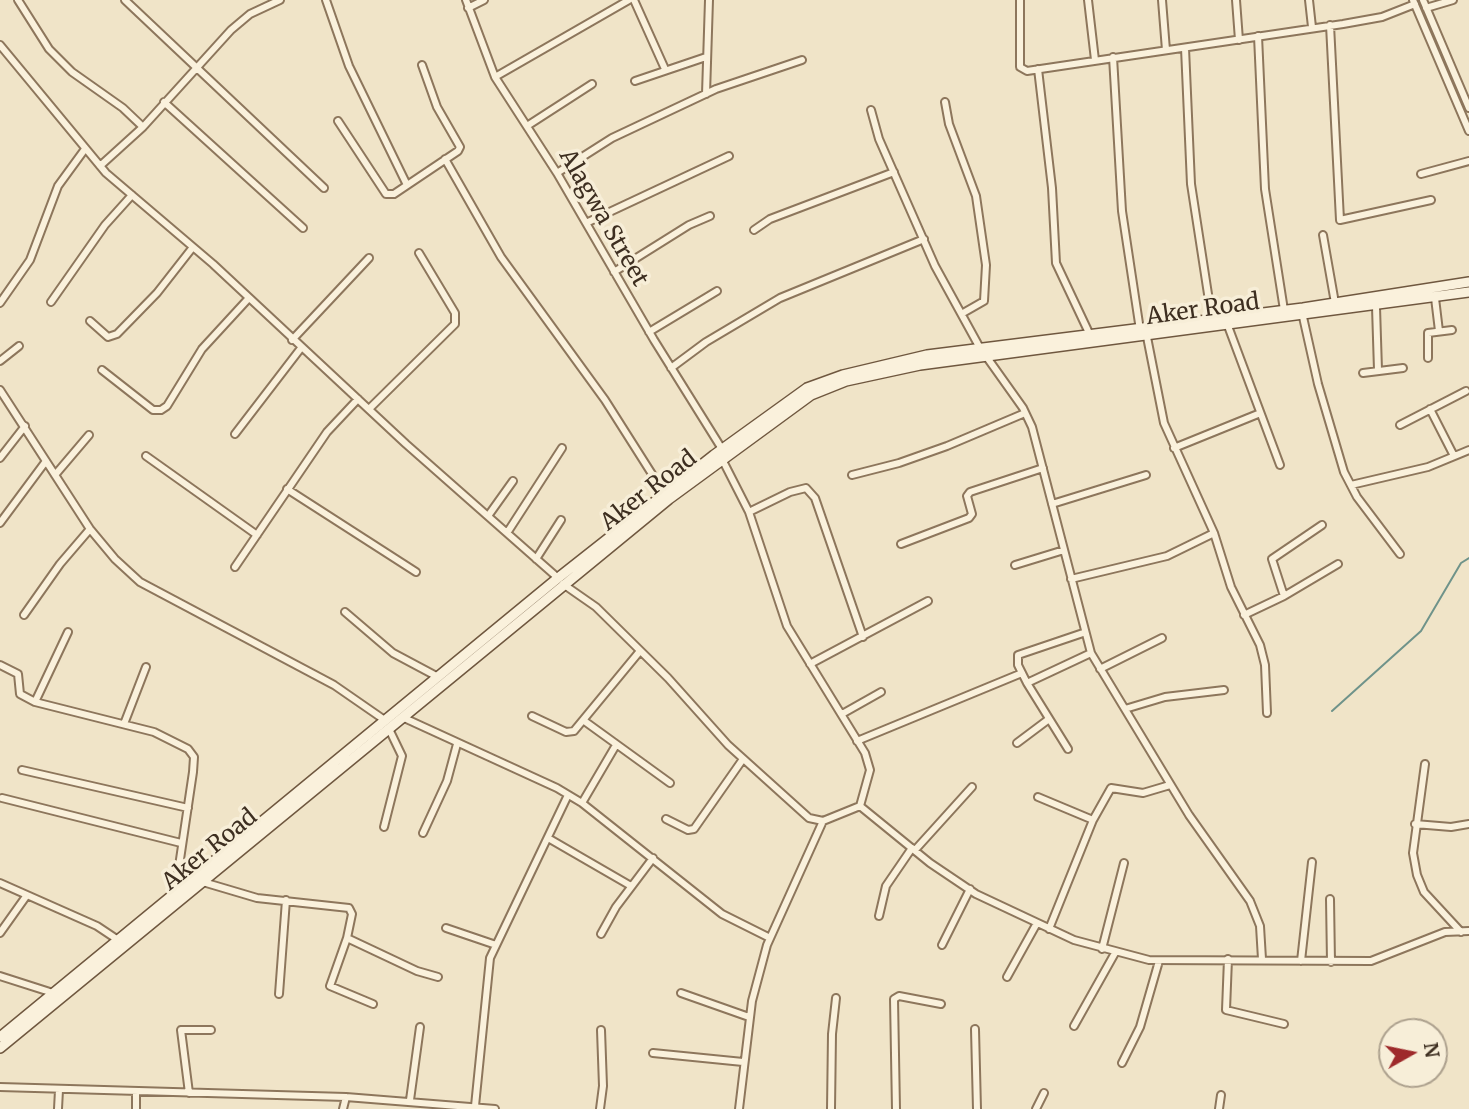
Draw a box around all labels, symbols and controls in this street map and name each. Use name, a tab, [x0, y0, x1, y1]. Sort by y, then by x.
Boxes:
street label: Alagwa Street	[553, 145, 653, 291]
street label: Aker Road	[1145, 288, 1261, 332]
street label: Aker Road	[596, 445, 702, 537]
street label: Aker Road	[157, 803, 263, 897]
north arrow	[1378, 1018, 1448, 1088]
text: N	[1419, 1041, 1445, 1059]

